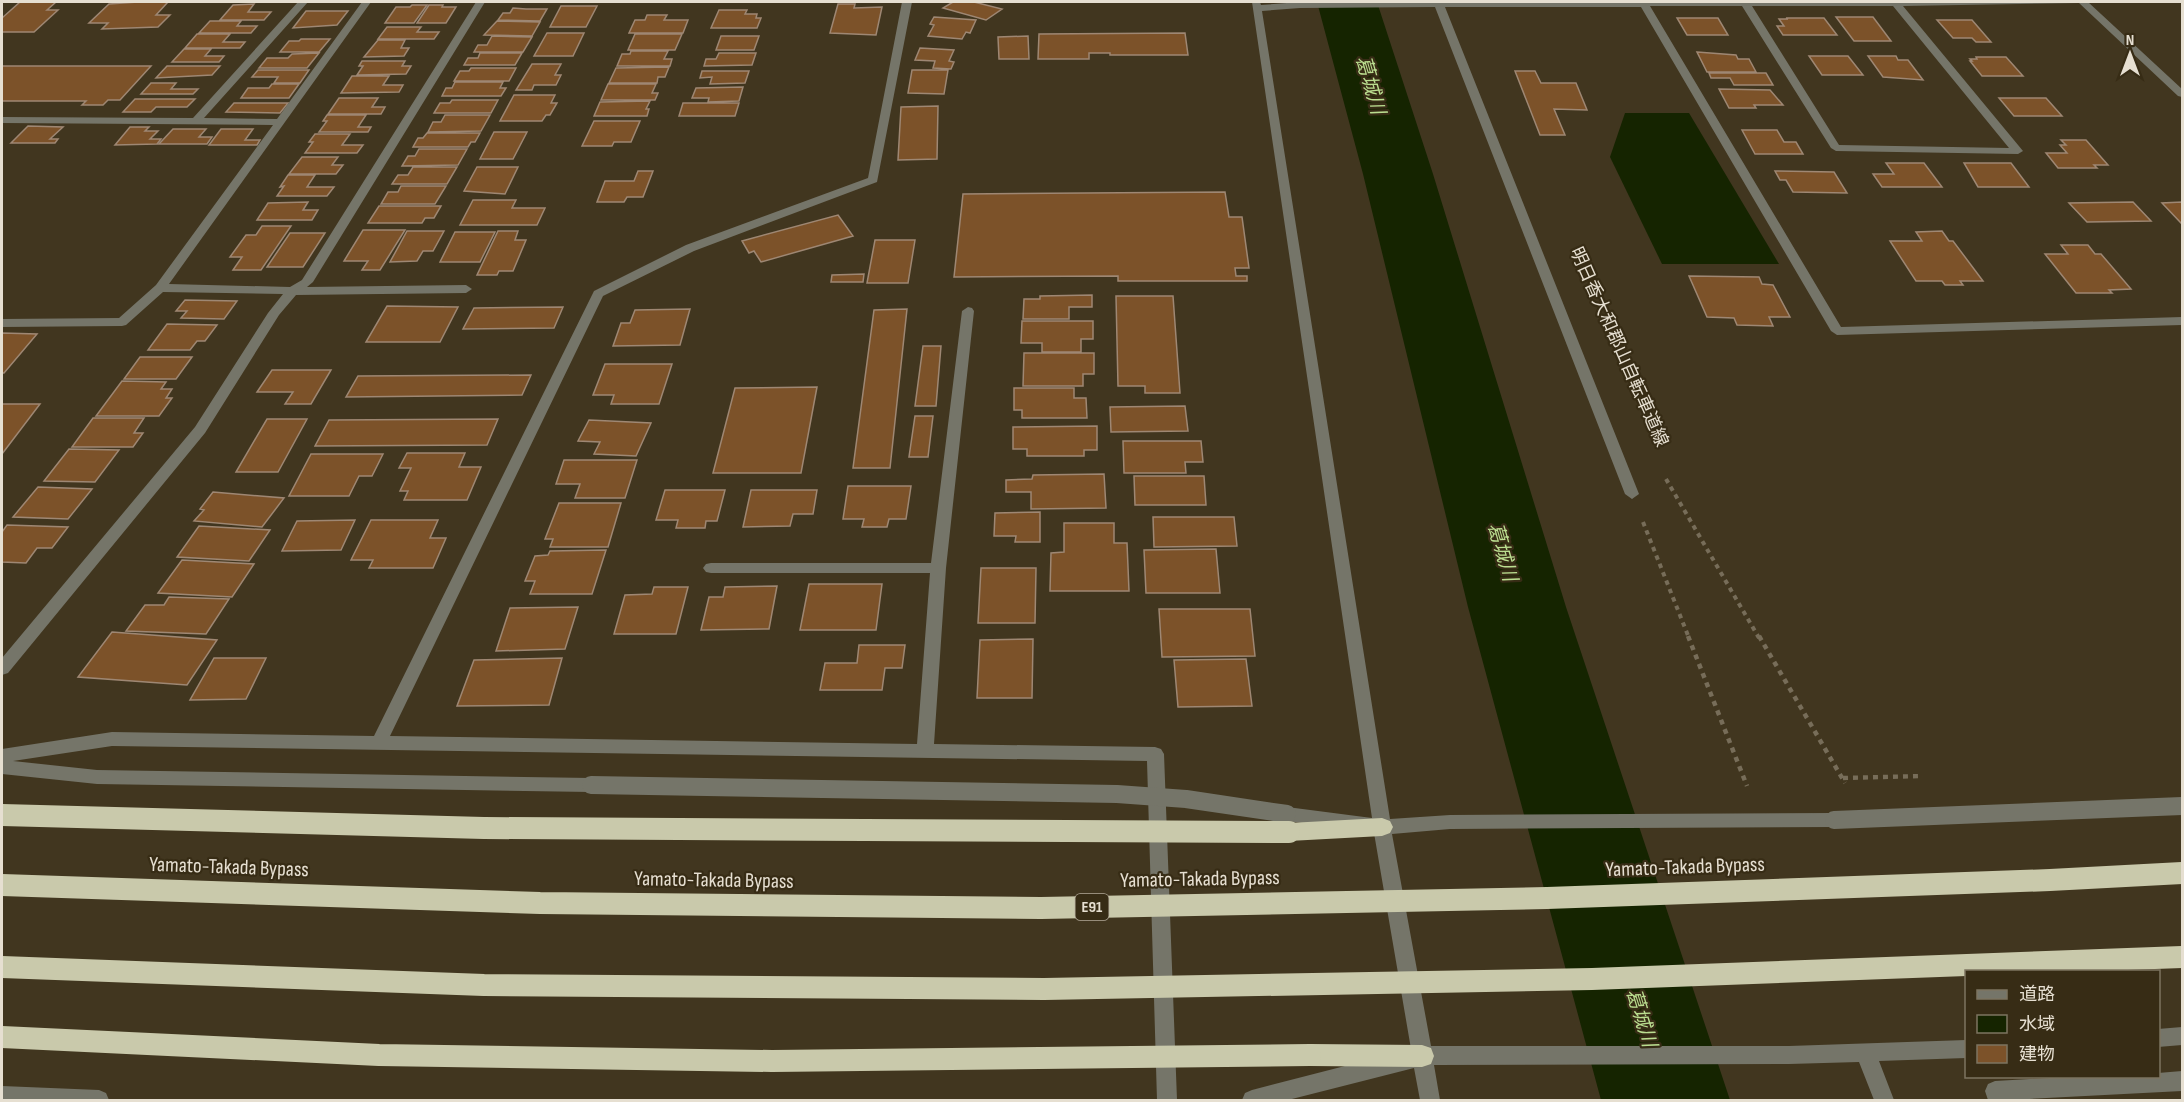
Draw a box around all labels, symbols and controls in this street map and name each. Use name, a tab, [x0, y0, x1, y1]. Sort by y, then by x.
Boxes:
north arrow	[2100, 24, 2160, 84]
text: N	[2126, 31, 2134, 50]
water label: 葛城川	[1350, 53, 1390, 119]
street label: 明日香大和郡山自転車道線	[1565, 244, 1673, 450]
water label: 葛城川	[1482, 520, 1522, 586]
street label: Yamato-Takada Bypass	[149, 852, 309, 882]
street label: Yamato-Takada Bypass	[1605, 852, 1765, 882]
street label: Yamato-Takada Bypass	[1120, 865, 1280, 893]
street label: Yamato-Takada Bypass	[634, 866, 794, 894]
road number: E91	[1076, 894, 1108, 920]
legend	[1965, 970, 2160, 1078]
text: 道路	[2019, 984, 2055, 1005]
water label: 葛城川	[1621, 986, 1662, 1052]
text: 水域	[2019, 1014, 2055, 1035]
text: 建物	[2019, 1044, 2055, 1065]

